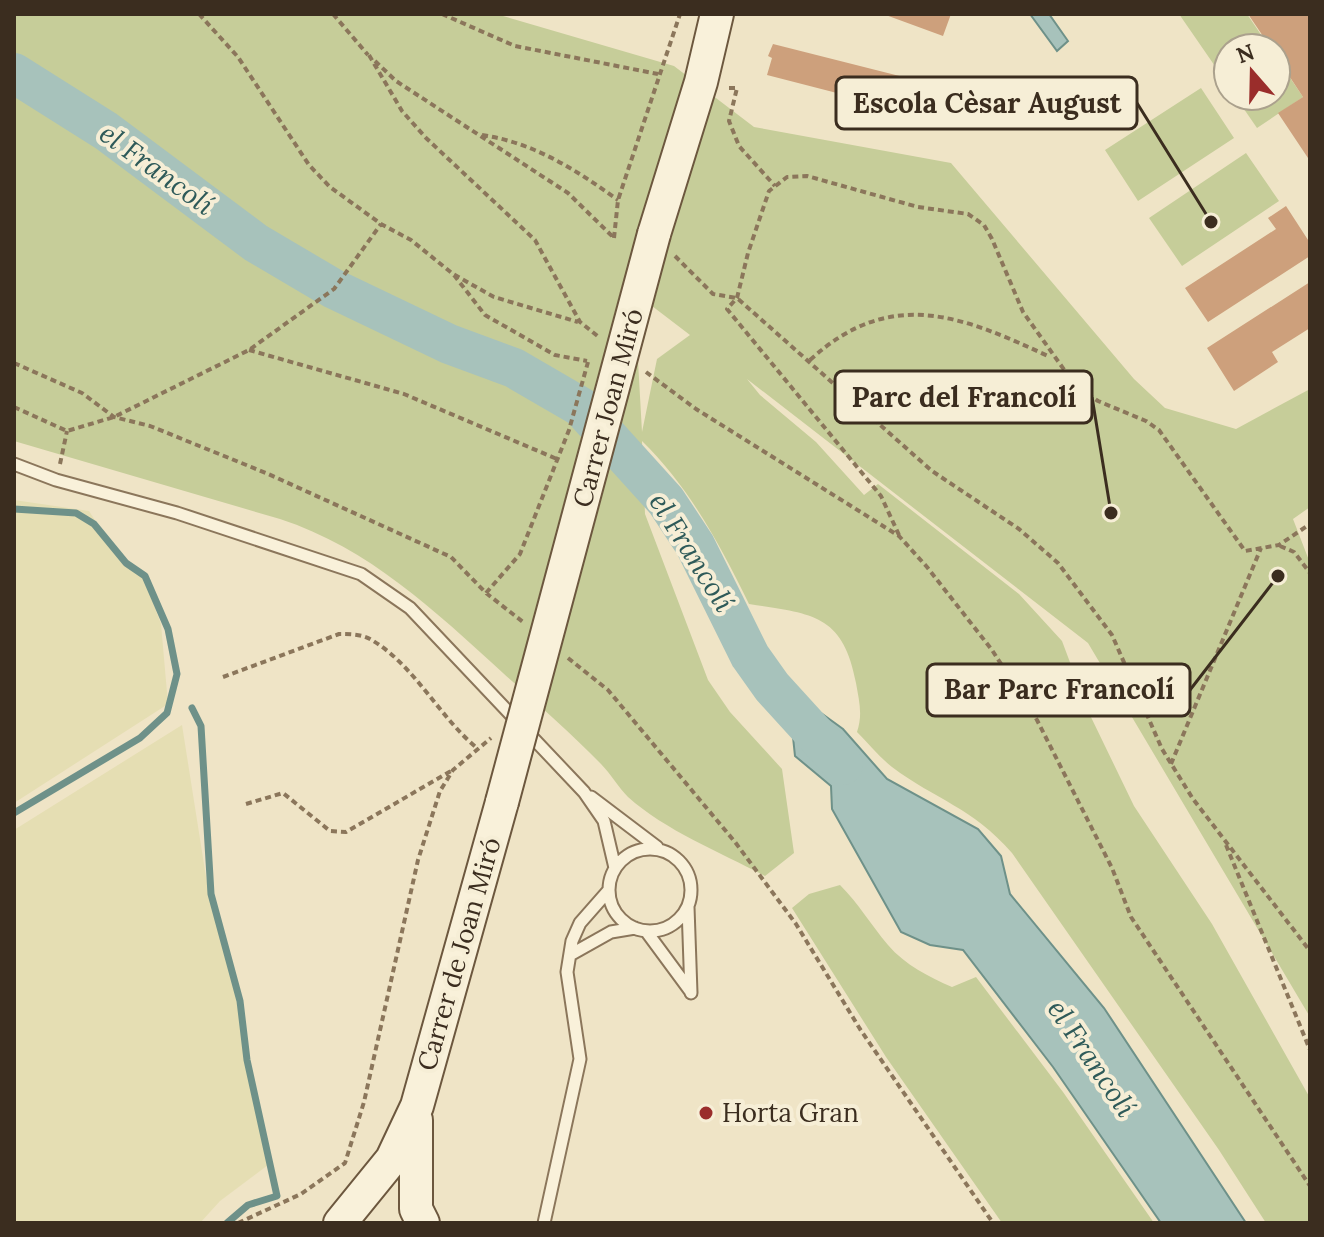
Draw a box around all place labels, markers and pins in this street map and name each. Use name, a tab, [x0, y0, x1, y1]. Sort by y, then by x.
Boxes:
callout: Escola Cèsar August	[836, 77, 1137, 129]
callout: Parc del Francolí	[835, 371, 1092, 423]
callout: Bar Parc Francolí	[927, 664, 1190, 716]
place label: Horta Gran	[722, 1096, 859, 1129]
marker: Horta Gran	[697, 1104, 715, 1122]

